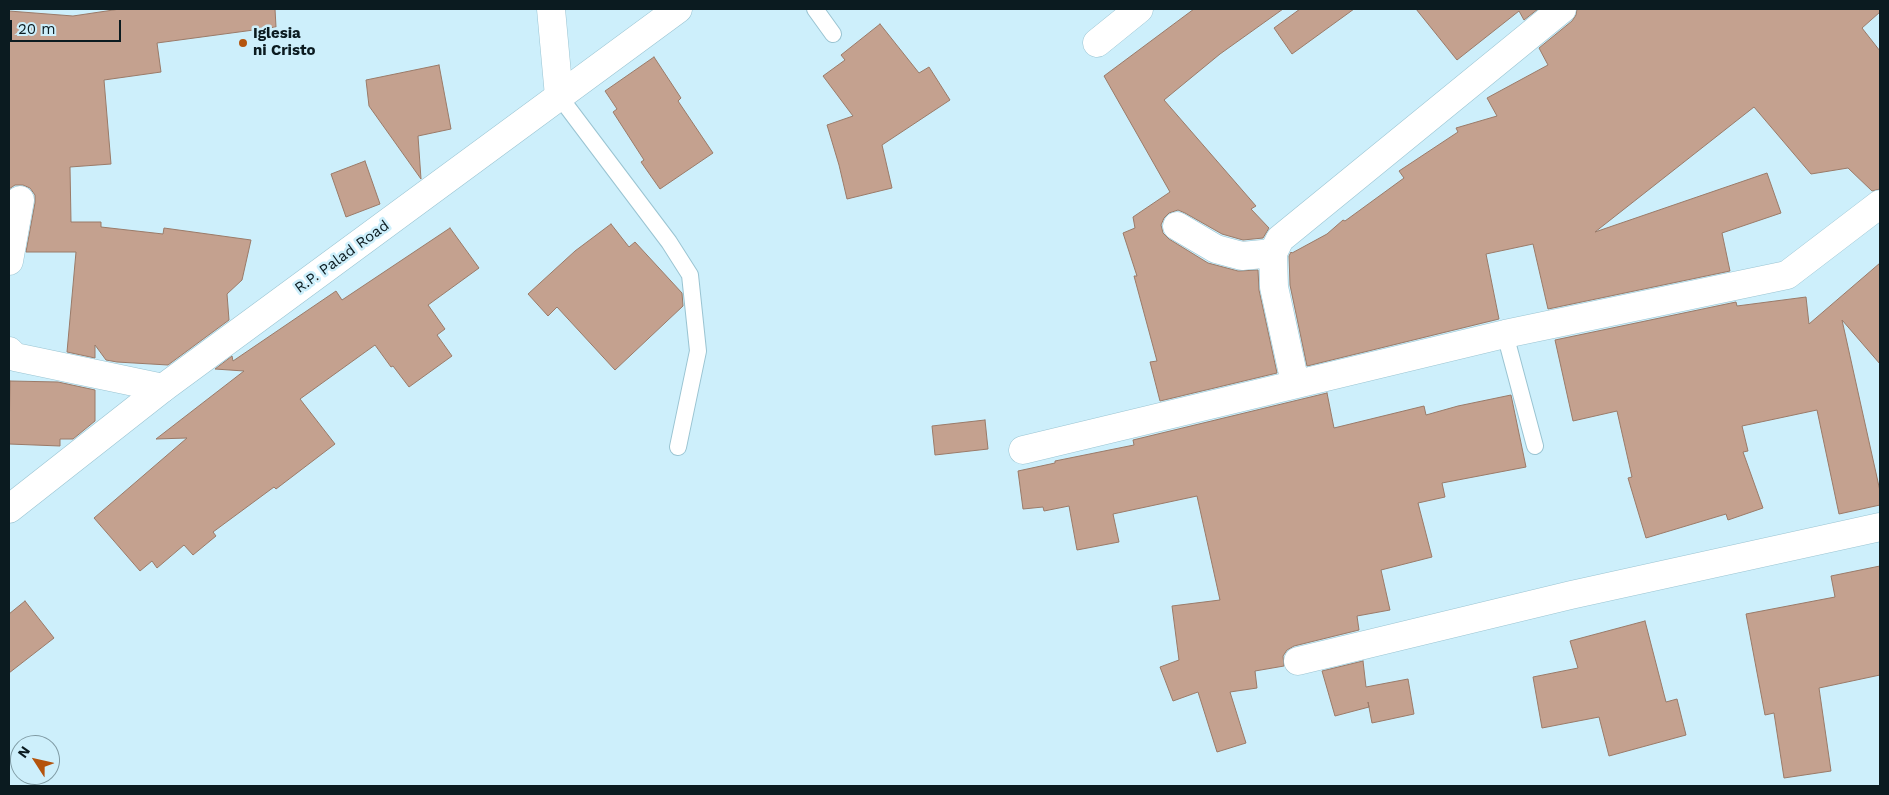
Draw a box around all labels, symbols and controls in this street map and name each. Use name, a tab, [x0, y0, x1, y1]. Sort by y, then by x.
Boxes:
scale bar	[12, 10, 124, 42]
text: 20 m	[18, 20, 56, 38]
place label: Iglesia ni Cristo	[253, 25, 316, 60]
marker: Iglesia ni Cristo	[237, 37, 249, 49]
street label: R.P. Palad Road	[291, 217, 393, 297]
north arrow	[10, 735, 60, 785]
text: N	[14, 743, 33, 761]

